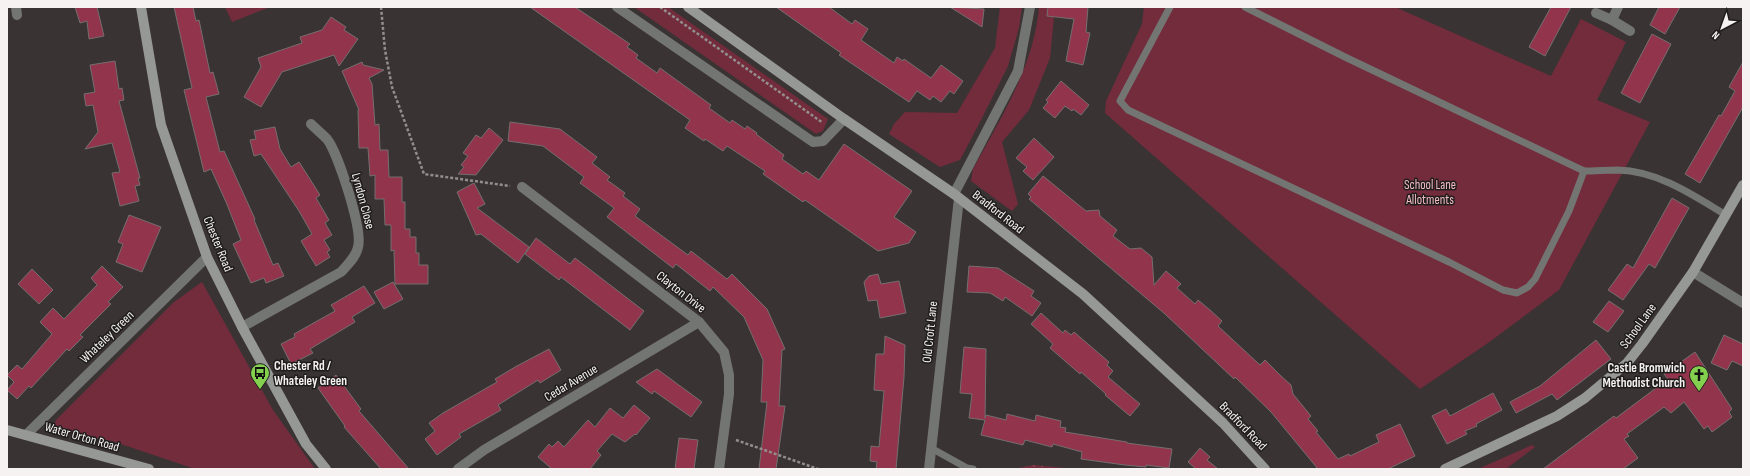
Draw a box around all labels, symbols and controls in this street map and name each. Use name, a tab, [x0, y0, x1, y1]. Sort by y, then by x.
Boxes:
north arrow	[1702, 8, 1742, 48]
text: N	[1709, 28, 1722, 42]
street label: Lyndon Close	[348, 171, 378, 231]
park label: School Lane Allotments	[1404, 177, 1456, 208]
street label: Bradford Road	[969, 187, 1027, 237]
street label: Chester Road	[200, 214, 236, 274]
street label: Clayton Drive	[653, 268, 709, 316]
street label: Old Croft Lane	[919, 300, 941, 364]
street label: School Lane	[1616, 300, 1660, 352]
street label: Whateley Green	[77, 307, 137, 367]
place label: Chester Rd / Whateley Green	[274, 358, 347, 389]
place label: Castle Bromwich Methodist Church	[1603, 360, 1685, 391]
street label: Cedar Avenue	[541, 361, 601, 405]
bus stop icon: Chester Rd / Whateley Green	[249, 362, 271, 390]
church icon: Castle Bromwich Methodist Church	[1688, 364, 1710, 392]
street label: Bradford Road	[1216, 398, 1270, 454]
street label: Water Orton Road	[43, 419, 121, 455]

